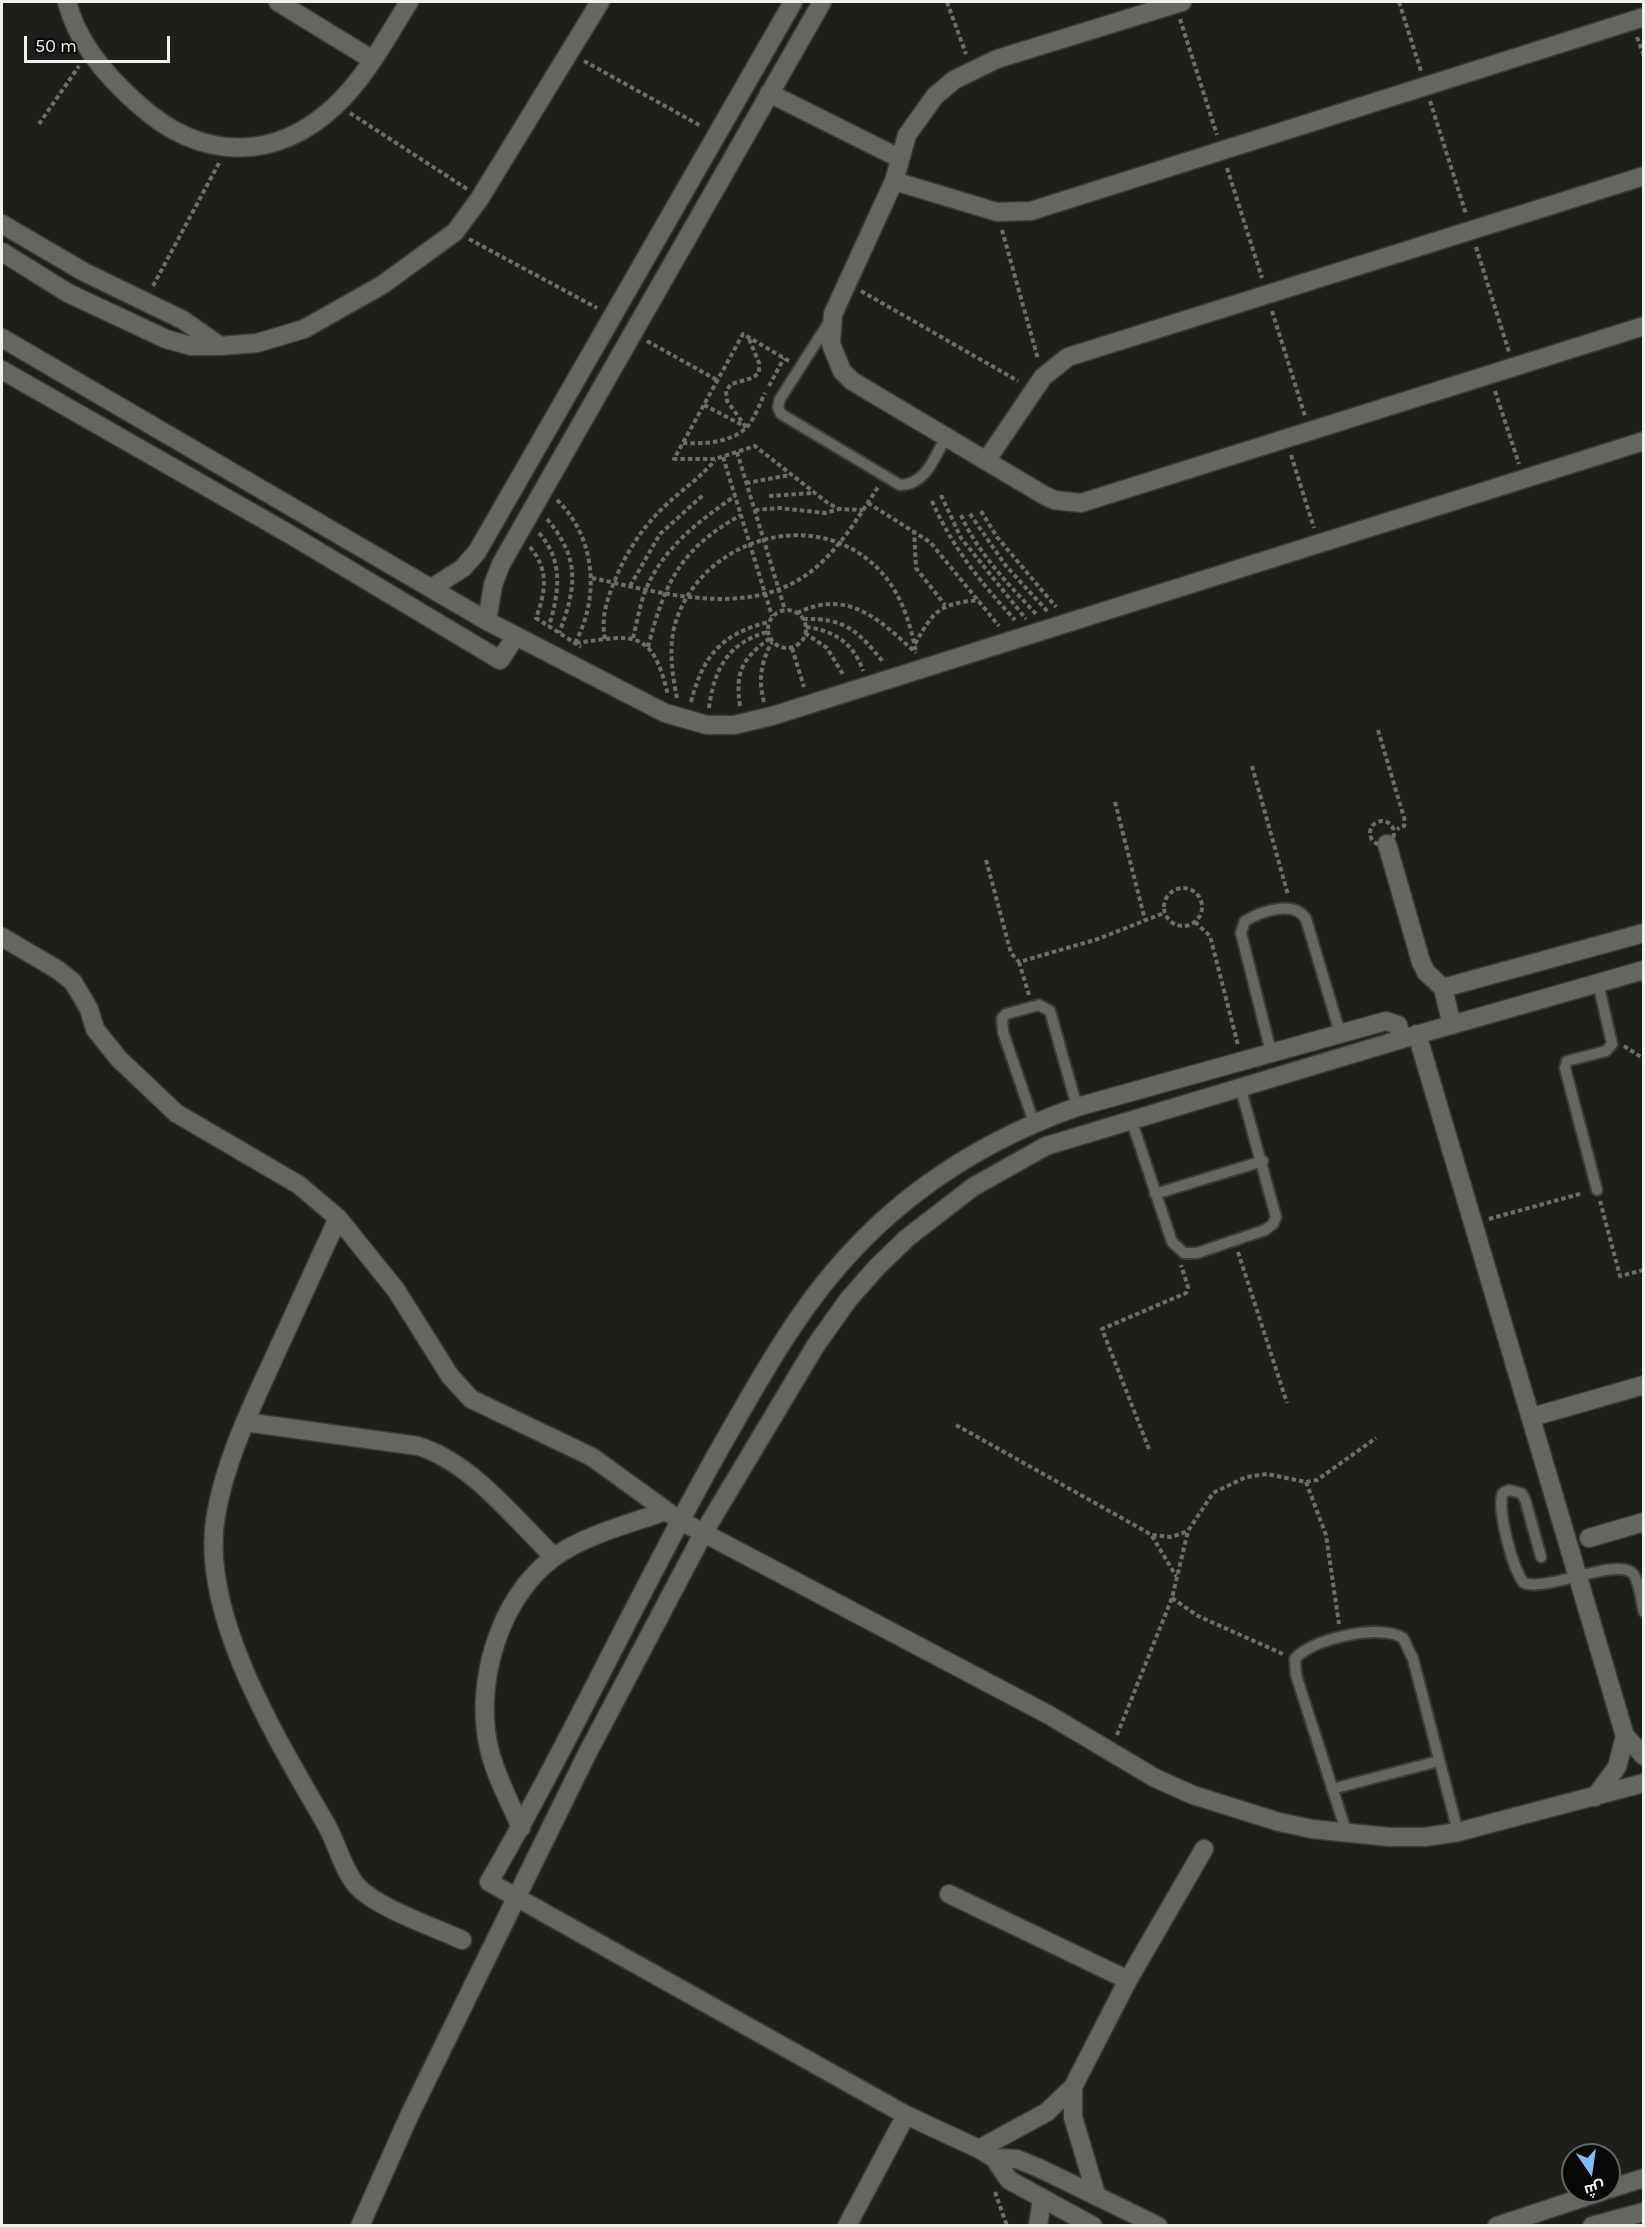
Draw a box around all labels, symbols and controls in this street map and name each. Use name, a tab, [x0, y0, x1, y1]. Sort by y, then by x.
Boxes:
scale bar	[27, 24, 172, 62]
text: 50 m	[35, 35, 77, 57]
north arrow	[1561, 2143, 1621, 2203]
text: ش	[1583, 2178, 1607, 2201]

